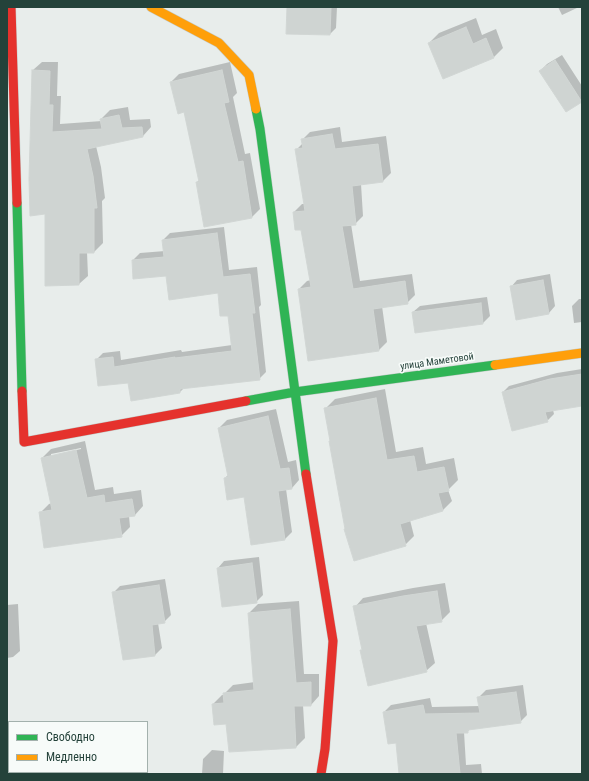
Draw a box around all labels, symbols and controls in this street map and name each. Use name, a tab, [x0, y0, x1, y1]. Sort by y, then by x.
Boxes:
street label: улица Маметовой	[399, 351, 475, 373]
legend	[8, 721, 148, 773]
text: Свободно	[46, 730, 95, 744]
text: Медленно	[46, 750, 97, 764]

